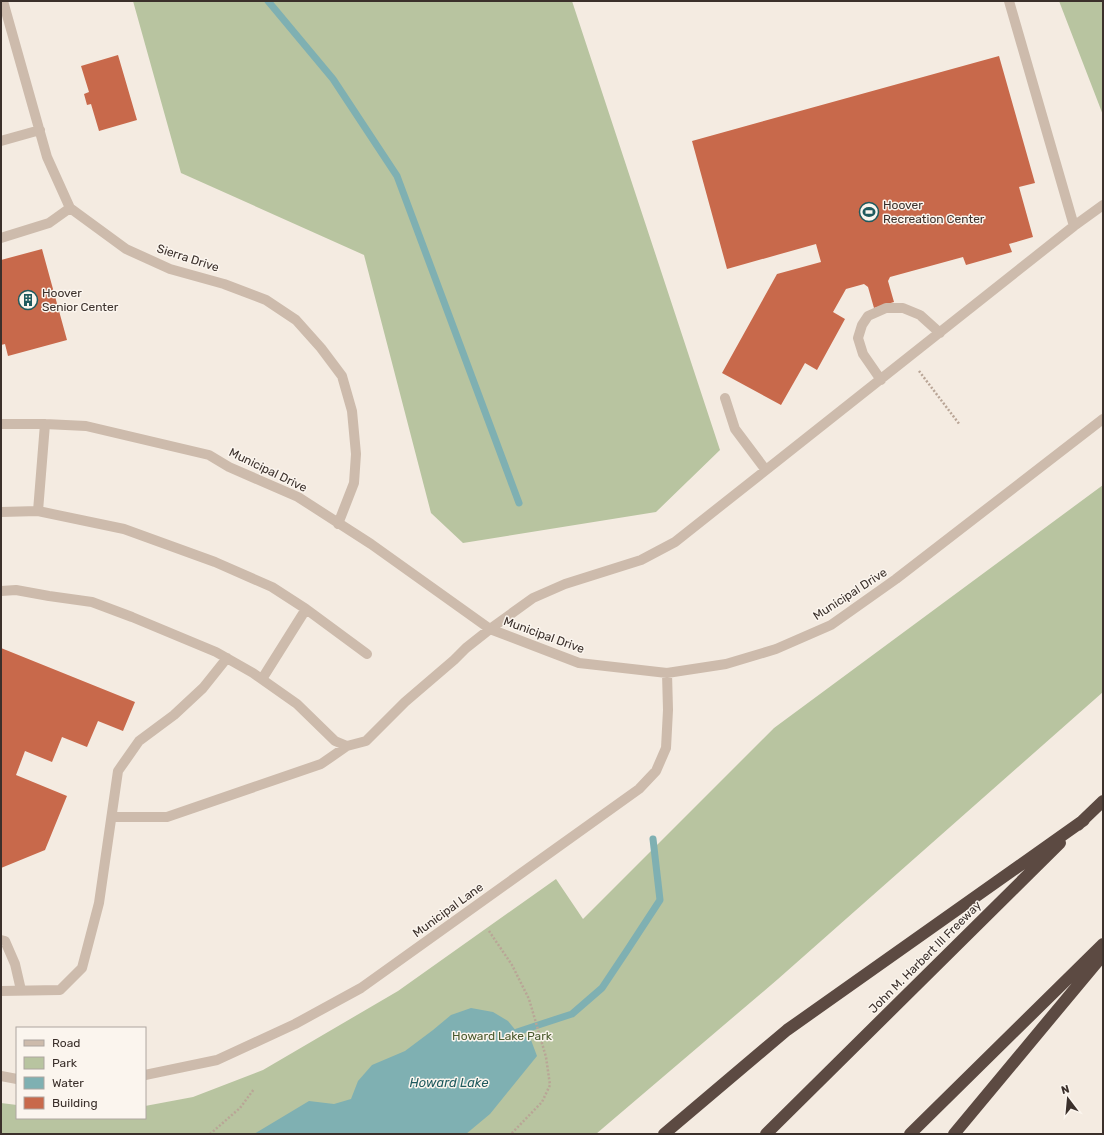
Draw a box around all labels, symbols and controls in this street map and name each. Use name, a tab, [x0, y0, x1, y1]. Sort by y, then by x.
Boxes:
place label: Hoover Recreation Center	[883, 198, 985, 226]
sports icon: Hoover Recreation Center	[858, 201, 880, 223]
street label: Sierra Drive	[155, 241, 221, 275]
place label: Hoover Senior Center	[42, 286, 119, 314]
building icon: Hoover Senior Center	[17, 289, 39, 311]
street label: Municipal Drive	[227, 445, 310, 495]
street label: Municipal Drive	[811, 565, 890, 623]
street label: Municipal Drive	[502, 614, 587, 656]
street label: Municipal Lane	[410, 880, 486, 940]
street label: John M. Harbert III Freeway	[866, 898, 984, 1016]
legend	[16, 1027, 146, 1119]
park label: Howard Lake Park	[452, 1029, 553, 1043]
text: Road	[52, 1036, 80, 1050]
text: Park	[52, 1056, 78, 1070]
water label: Howard Lake	[410, 1075, 488, 1090]
text: Water	[52, 1076, 84, 1090]
north arrow	[1048, 1079, 1088, 1119]
text: N	[1060, 1083, 1071, 1097]
text: Building	[52, 1096, 98, 1110]

